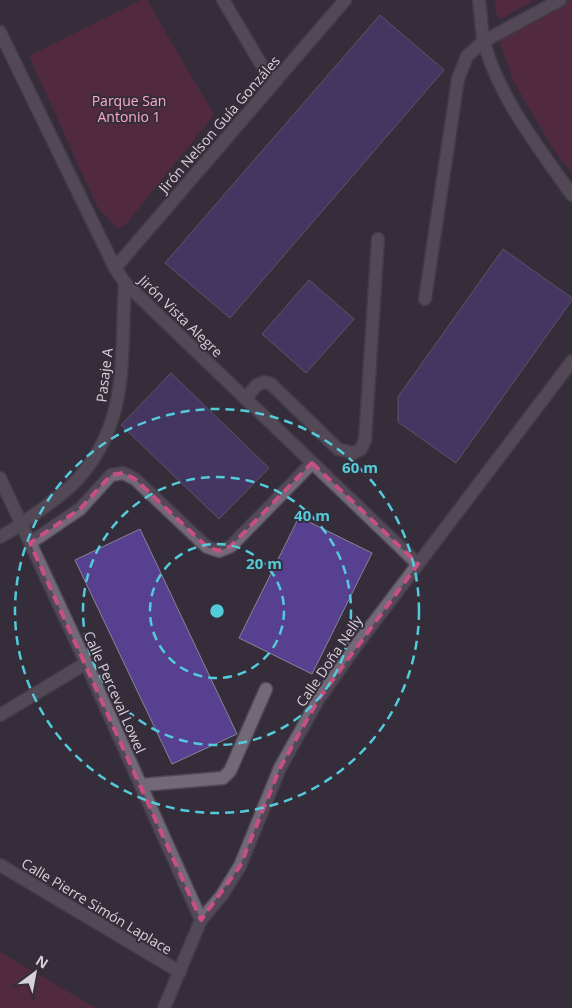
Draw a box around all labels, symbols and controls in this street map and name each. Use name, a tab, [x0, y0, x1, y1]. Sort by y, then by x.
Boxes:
street label: Jirón Nelson Guía Gonzáles	[153, 51, 284, 198]
park label: Parque San Antonio 1	[92, 91, 166, 126]
street label: Jirón Vista Alegre	[133, 270, 227, 361]
street label: Pasaje A	[91, 347, 117, 403]
text: 60 m	[342, 457, 378, 477]
text: 40 m	[294, 505, 330, 525]
text: 20 m	[246, 553, 282, 573]
centre of rings	[208, 602, 226, 620]
street label: Calle Doña Nelly	[291, 611, 367, 710]
street label: Calle Perceval Lowel	[80, 628, 150, 756]
street label: Calle Pierre Simón Laplace	[18, 853, 176, 959]
north arrow	[10, 948, 60, 998]
text: N	[32, 950, 52, 973]

